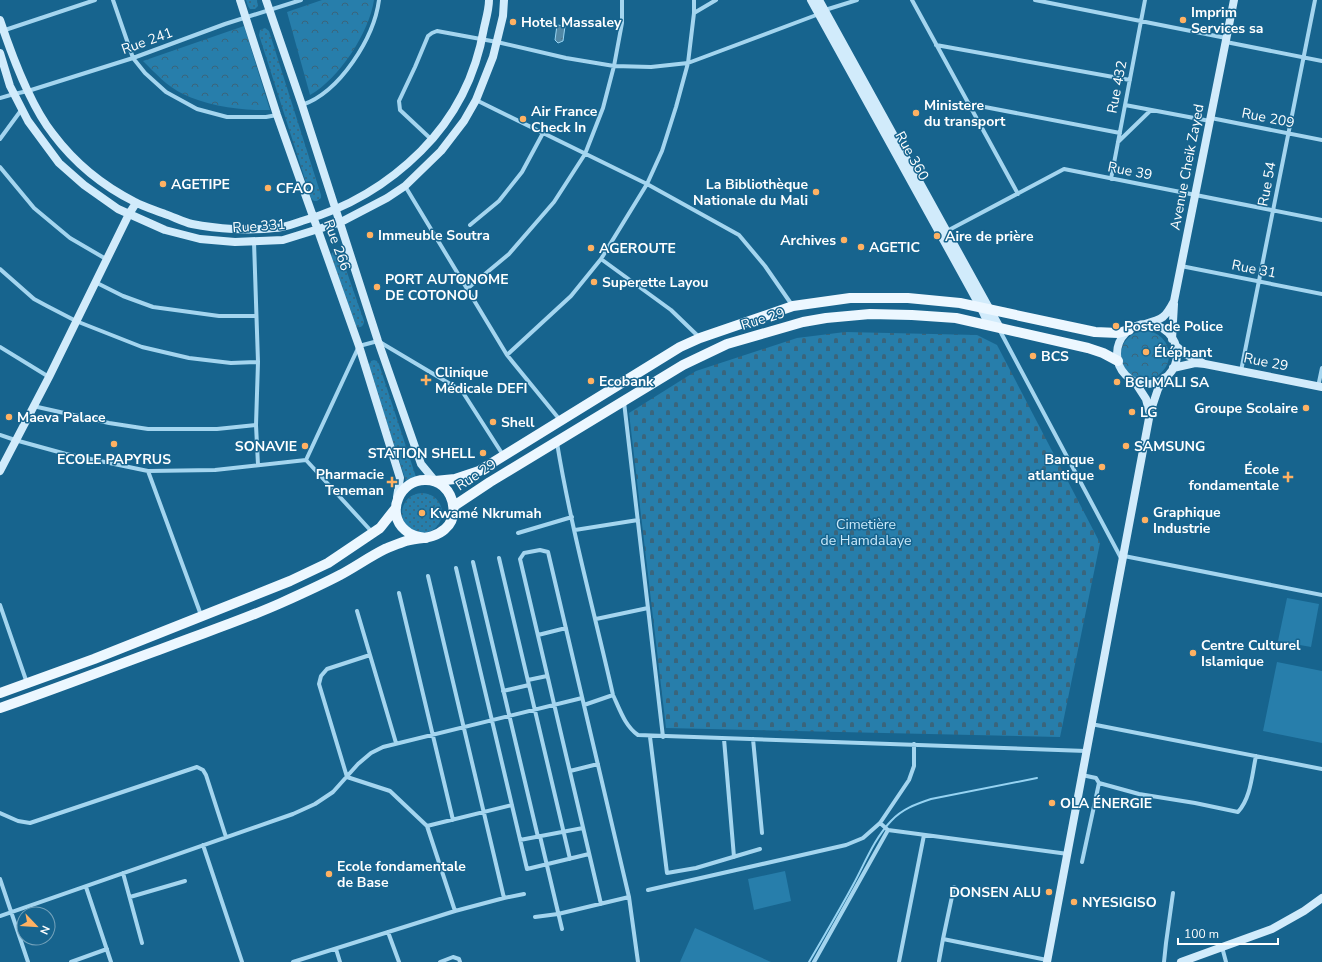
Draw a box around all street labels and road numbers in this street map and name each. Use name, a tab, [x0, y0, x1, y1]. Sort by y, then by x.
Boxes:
street label: Rue 241	[119, 23, 175, 59]
street label: Rue 432	[1103, 59, 1131, 115]
street label: Avenue Cheik Zayed	[1165, 102, 1209, 232]
street label: Rue 209	[1240, 104, 1296, 132]
street label: Rue 360	[891, 128, 933, 184]
street label: Rue 39	[1106, 157, 1154, 185]
street label: Rue 54	[1253, 160, 1281, 208]
street label: Rue 331	[232, 215, 286, 237]
street label: Rue 266	[319, 217, 355, 273]
street label: Rue 31	[1230, 255, 1278, 283]
street label: Rue 29	[739, 303, 787, 335]
street label: Rue 29	[1242, 348, 1290, 376]
street label: Rue 29	[452, 455, 500, 495]

